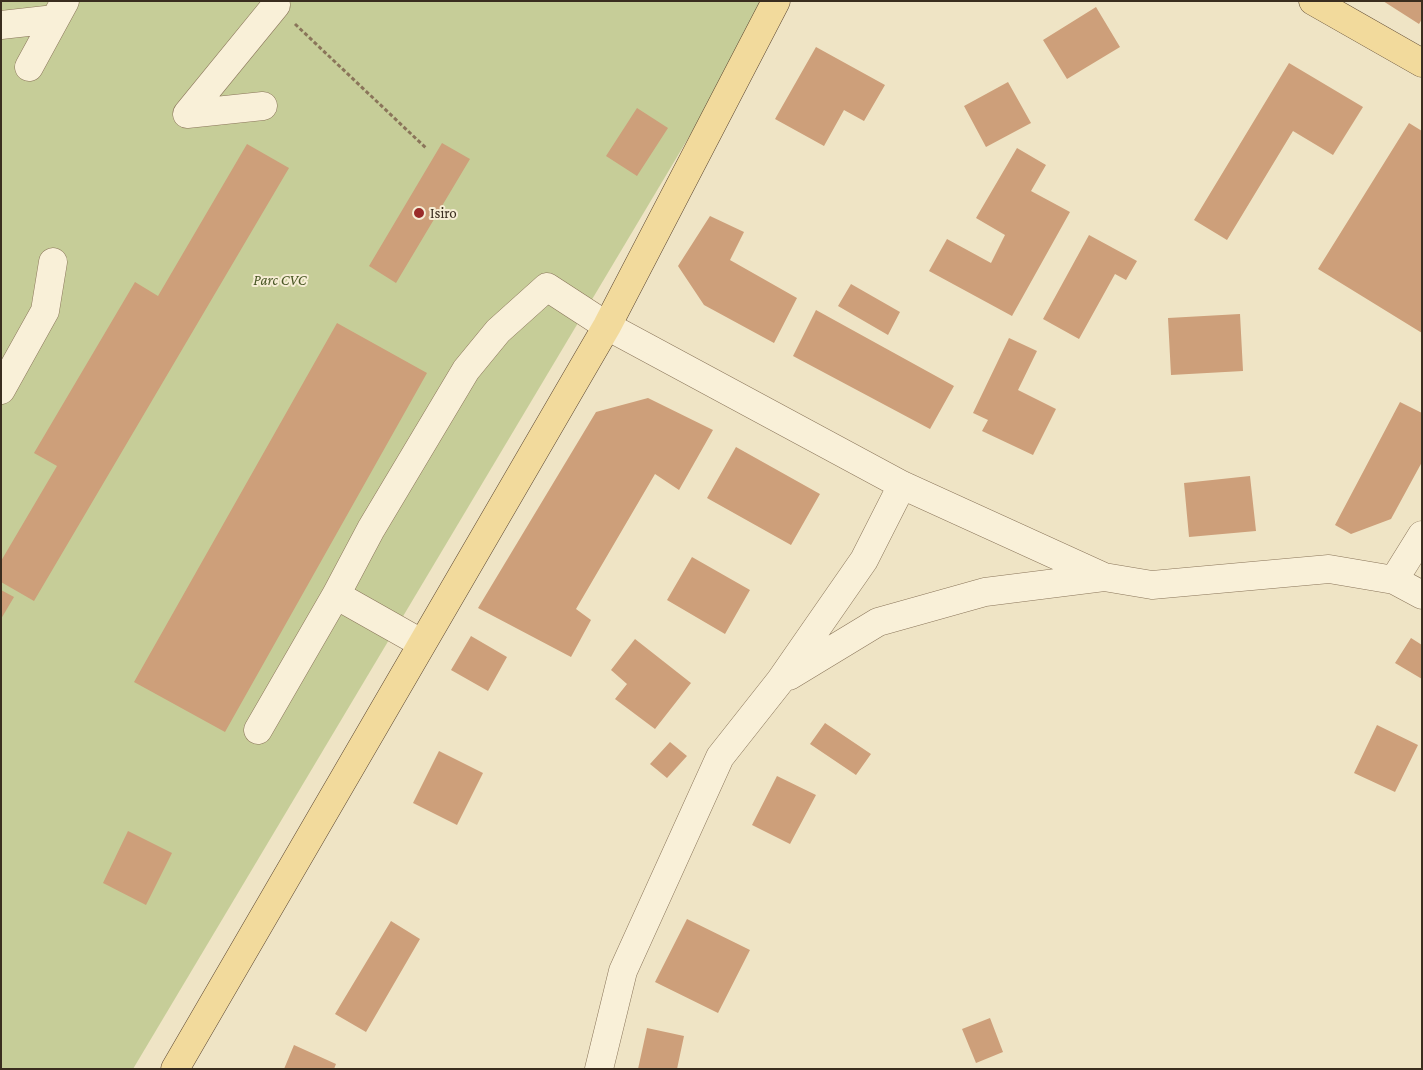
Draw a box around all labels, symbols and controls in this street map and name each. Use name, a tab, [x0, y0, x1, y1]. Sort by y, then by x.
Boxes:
place label: Isiro	[430, 204, 457, 222]
marker: Isiro	[412, 206, 426, 220]
park label: Parc CVC	[253, 271, 307, 289]

